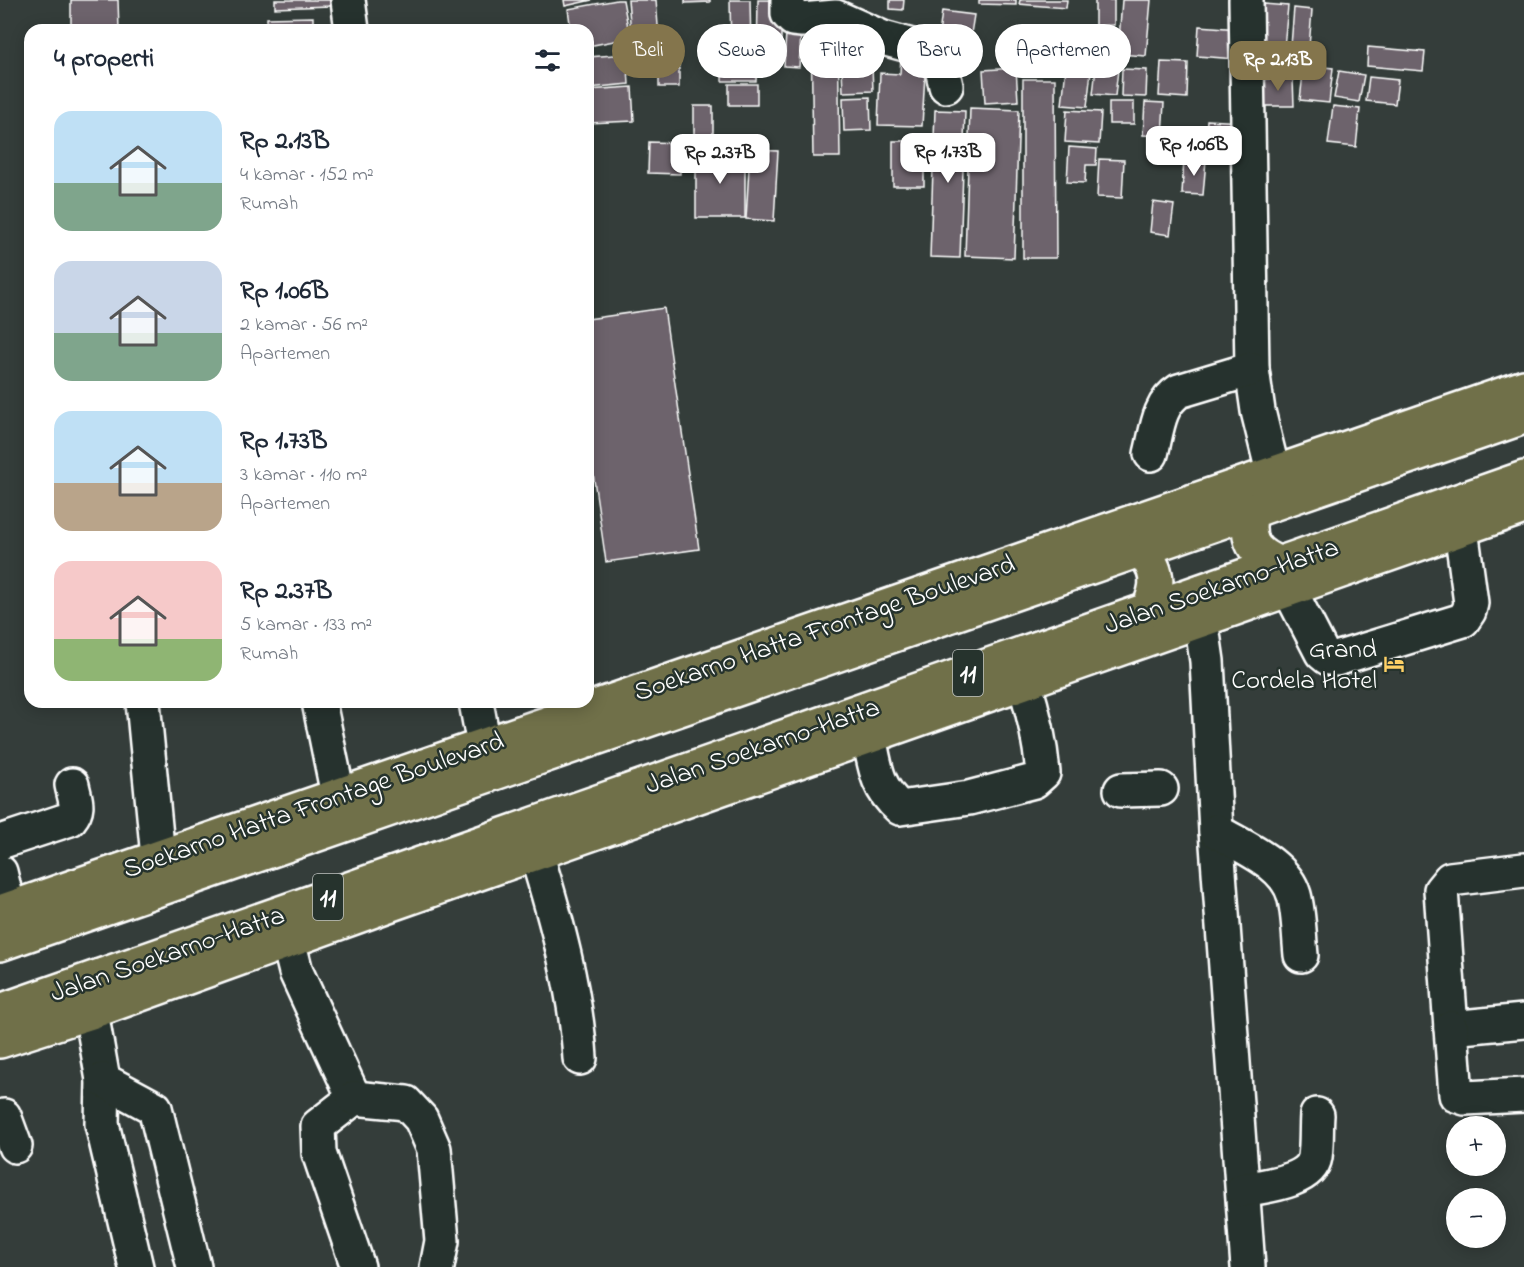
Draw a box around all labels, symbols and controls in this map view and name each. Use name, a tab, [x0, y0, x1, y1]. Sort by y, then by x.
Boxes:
chip: Beli	[612, 24, 685, 78]
chip: Sewa	[697, 24, 787, 78]
chip: Filter	[799, 24, 885, 78]
chip: Baru	[897, 24, 983, 78]
chip: Apartemen	[995, 24, 1131, 78]
text: 4 properti	[54, 41, 154, 79]
pin: Rp 2.13B	[1216, 41, 1340, 92]
icon: filters	[531, 44, 564, 77]
text: Rp 2.13B	[1243, 46, 1313, 75]
text: Rp 2.13B	[240, 123, 330, 161]
pin: Rp 1.06B	[1132, 126, 1256, 177]
text: Rp 1.06B	[1160, 131, 1228, 160]
pin: Rp 1.73B	[886, 133, 1010, 184]
pin: Rp 2.37B	[658, 134, 782, 185]
icon: home	[102, 135, 174, 207]
text: Rp 1.73B	[914, 138, 982, 167]
text: Rp 2.37B	[685, 139, 755, 168]
text: 4 kamar · 152 m²	[240, 161, 374, 190]
text: Rumah	[240, 190, 298, 219]
text: Rp 1.06B	[240, 273, 329, 311]
icon: home	[102, 285, 174, 357]
text: 2 kamar · 56 m²	[240, 311, 368, 340]
text: Apartemen	[240, 340, 330, 369]
text: Rp 1.73B	[240, 423, 328, 461]
icon: home	[102, 435, 174, 507]
text: 3 kamar · 110 m²	[240, 461, 367, 490]
text: Apartemen	[240, 490, 330, 519]
street label: Jalan Soekarno-Hatta	[1099, 529, 1344, 646]
street label: Soekarno Hatta Frontage Boulevard	[629, 546, 1021, 713]
text: Rp 2.37B	[240, 573, 332, 611]
icon: home	[102, 585, 174, 657]
text: 5 kamar · 133 m²	[240, 611, 372, 640]
place label: Grand Cordela Hotel	[1231, 631, 1377, 701]
text: Rumah	[240, 640, 298, 669]
road number: 11	[953, 650, 983, 696]
hotel icon: Grand Cordela Hotel	[1382, 652, 1406, 676]
street label: Jalan Soekarno-Hatta	[640, 689, 885, 806]
street label: Soekarno Hatta Frontage Boulevard	[118, 723, 510, 890]
road number: 11	[313, 874, 343, 920]
street label: Jalan Soekarno-Hatta	[45, 897, 290, 1014]
map controls	[1446, 1116, 1506, 1248]
button: +	[1446, 1116, 1506, 1176]
button: −	[1446, 1188, 1506, 1248]

